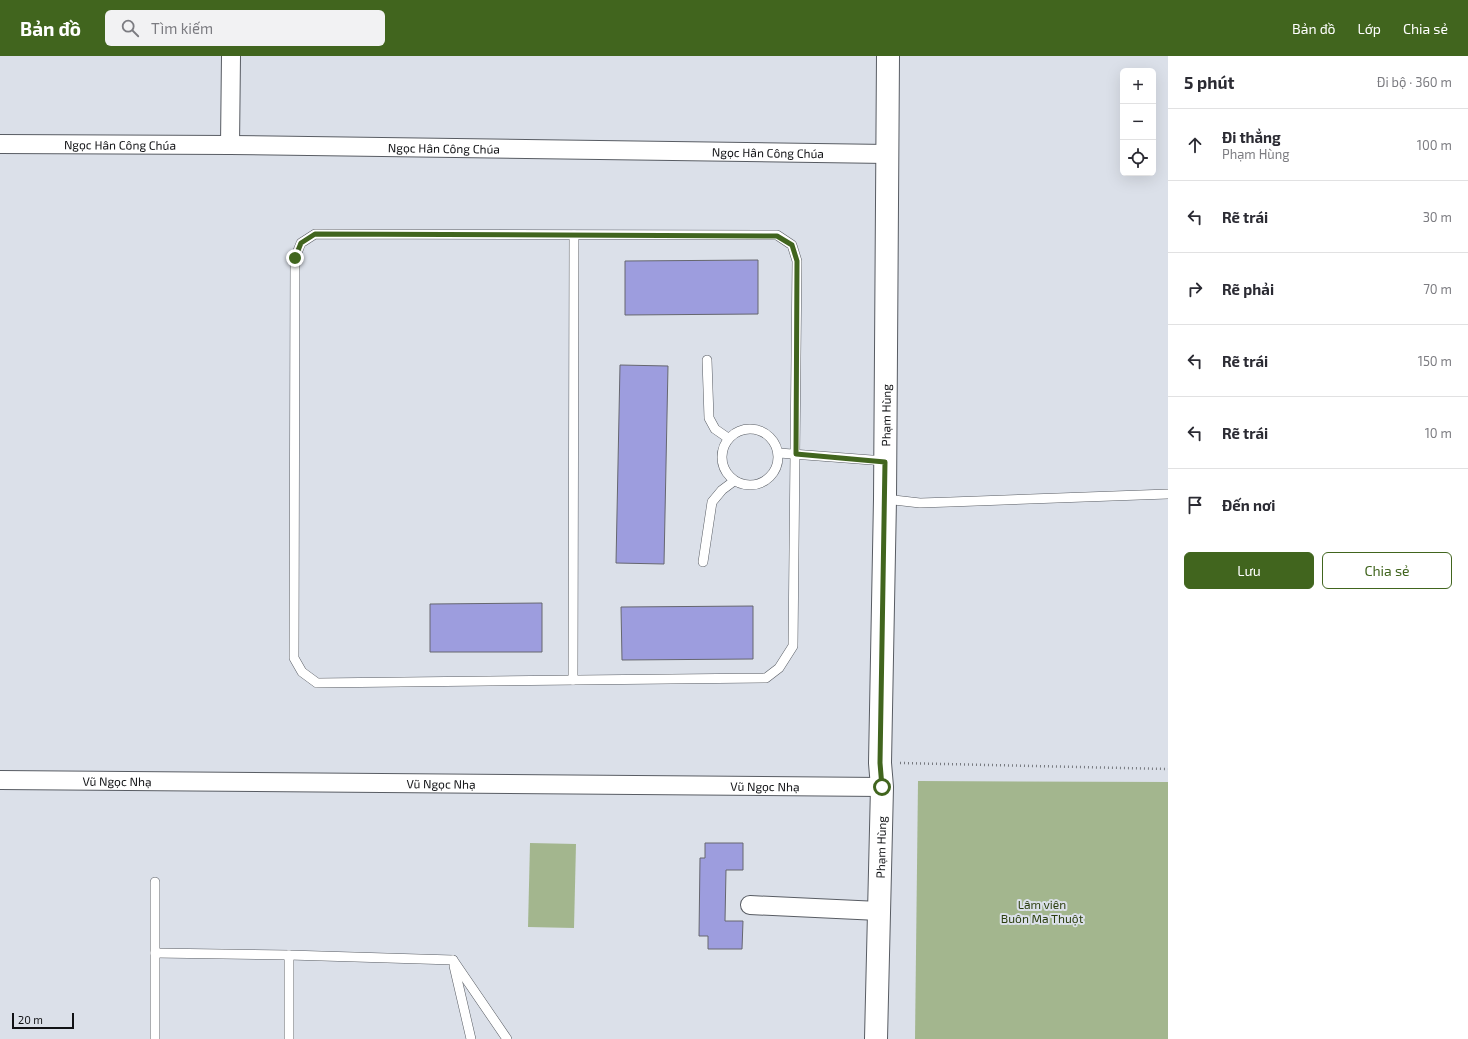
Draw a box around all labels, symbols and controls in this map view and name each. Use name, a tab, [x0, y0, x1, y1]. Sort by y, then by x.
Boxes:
search box	[105, 10, 385, 46]
text: Bản đồ	[20, 17, 81, 40]
icon: search	[119, 17, 141, 39]
text: Tìm kiếm	[151, 19, 213, 37]
text: Bản đồ	[1292, 20, 1336, 37]
text: Lớp	[1358, 20, 1381, 37]
text: Chia sẻ	[1403, 20, 1448, 37]
map controls	[1120, 68, 1156, 176]
button: +	[1120, 68, 1156, 104]
text: 5 phút	[1184, 72, 1235, 92]
text: Đi bộ · 360 m	[1377, 74, 1452, 90]
button: −	[1120, 104, 1156, 140]
text: Đi thẳng	[1222, 128, 1281, 146]
icon: ahead	[1184, 134, 1206, 156]
street label: Ngọc Hân Công Chúa	[64, 137, 176, 152]
text: 100 m	[1417, 137, 1452, 153]
street label: Ngọc Hân Công Chúa	[388, 140, 500, 156]
button: locate	[1120, 140, 1156, 176]
street label: Ngọc Hân Công Chúa	[712, 145, 824, 160]
text: Phạm Hùng	[1222, 146, 1290, 162]
icon: left	[1184, 206, 1206, 228]
text: Rẽ trái	[1222, 208, 1268, 226]
text: 30 m	[1423, 209, 1452, 225]
route end	[286, 249, 304, 267]
icon: right	[1184, 278, 1206, 300]
text: Rẽ phải	[1222, 280, 1274, 298]
text: 70 m	[1423, 281, 1452, 297]
icon: left	[1184, 350, 1206, 372]
text: Rẽ trái	[1222, 352, 1268, 370]
text: 150 m	[1418, 353, 1452, 369]
street label: Phạm Hùng	[878, 384, 893, 446]
icon: left	[1184, 422, 1206, 444]
text: Rẽ trái	[1222, 424, 1268, 442]
text: 10 m	[1425, 425, 1452, 441]
icon: arrive	[1184, 494, 1206, 516]
text: Đến nơi	[1222, 496, 1276, 514]
button: Lưu	[1184, 552, 1314, 589]
button: Chia sẻ	[1322, 552, 1452, 589]
street label: Vũ Ngọc Nhạ	[82, 774, 152, 789]
street label: Vũ Ngọc Nhạ	[406, 776, 476, 792]
route start	[873, 778, 891, 796]
street label: Vũ Ngọc Nhạ	[730, 779, 800, 794]
street label: Phạm Hùng	[873, 815, 888, 878]
park label: Lâm viên Buôn Ma Thuột	[1001, 897, 1084, 926]
scale bar	[12, 1011, 74, 1030]
text: 20 m	[18, 1013, 43, 1026]

